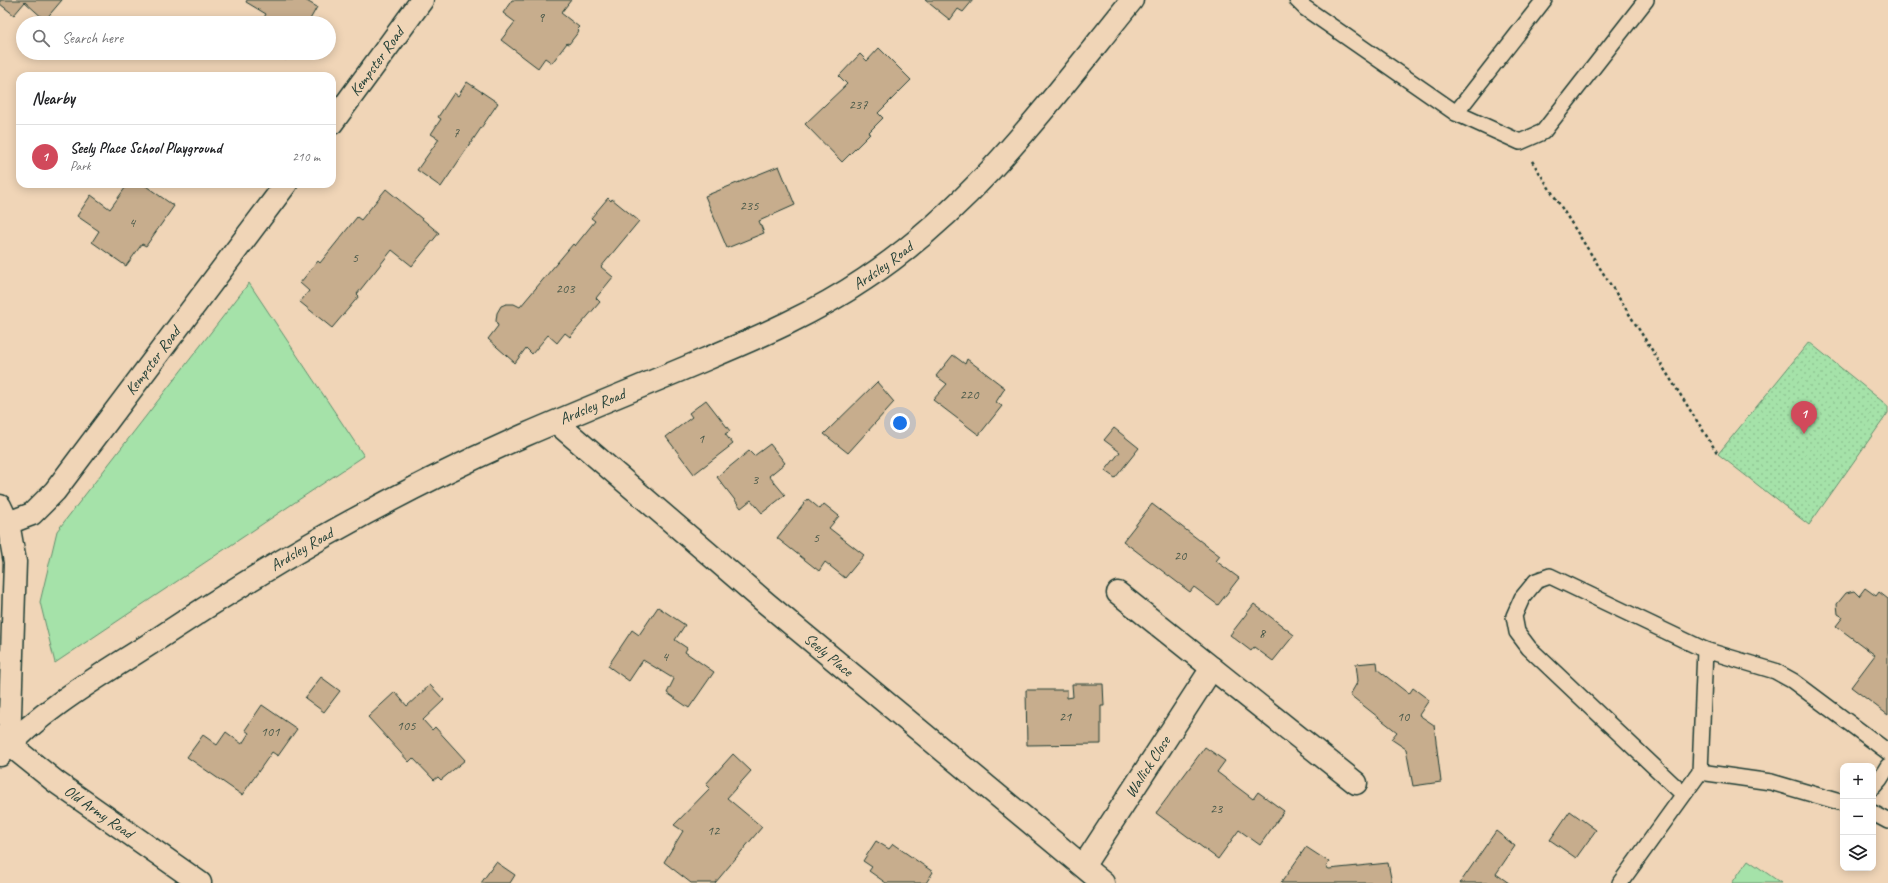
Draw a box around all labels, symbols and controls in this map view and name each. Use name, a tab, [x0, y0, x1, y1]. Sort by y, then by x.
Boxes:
house number: 9	[538, 9, 546, 26]
search box	[16, 16, 336, 60]
street label: Kempster Road	[345, 21, 410, 100]
icon: search	[30, 27, 52, 49]
text: Search here	[62, 29, 123, 48]
text: Nearby	[32, 88, 75, 109]
house number: 237	[849, 96, 868, 113]
house number: 7	[453, 124, 460, 141]
text: Seely Place School Playground	[70, 139, 221, 158]
text: 1	[42, 149, 48, 165]
text: 210 m	[292, 149, 320, 165]
text: Park	[70, 158, 91, 174]
house number: 235	[740, 197, 759, 214]
house number: 4	[129, 214, 137, 231]
street label: Ardsley Road	[849, 236, 919, 294]
house number: 5	[352, 249, 359, 266]
house number: 203	[556, 280, 576, 297]
street label: Kempster Road	[121, 321, 187, 399]
street label: Ardsley Road	[556, 383, 631, 429]
house number: 220	[960, 386, 980, 403]
pin: 1	[1791, 401, 1817, 434]
your location	[890, 413, 910, 433]
house number: 1	[698, 430, 705, 447]
house number: 3	[752, 471, 760, 488]
street label: Ardsley Road	[266, 522, 339, 575]
house number: 5	[813, 529, 820, 546]
house number: 20	[1174, 547, 1188, 564]
house number: 8	[1259, 625, 1267, 642]
street label: Seely Place	[800, 629, 858, 682]
house number: 4	[662, 648, 670, 665]
house number: 21	[1059, 708, 1072, 725]
house number: 10	[1397, 708, 1411, 725]
house number: 105	[397, 717, 416, 734]
house number: 101	[261, 723, 280, 740]
street label: Wallick Close	[1120, 731, 1176, 801]
map controls	[1840, 763, 1876, 871]
button: +	[1840, 763, 1876, 799]
street label: Old Army Road	[60, 781, 139, 845]
button: −	[1840, 799, 1876, 835]
house number: 23	[1210, 800, 1224, 817]
house number: 12	[707, 822, 721, 839]
button: layers	[1840, 835, 1876, 871]

